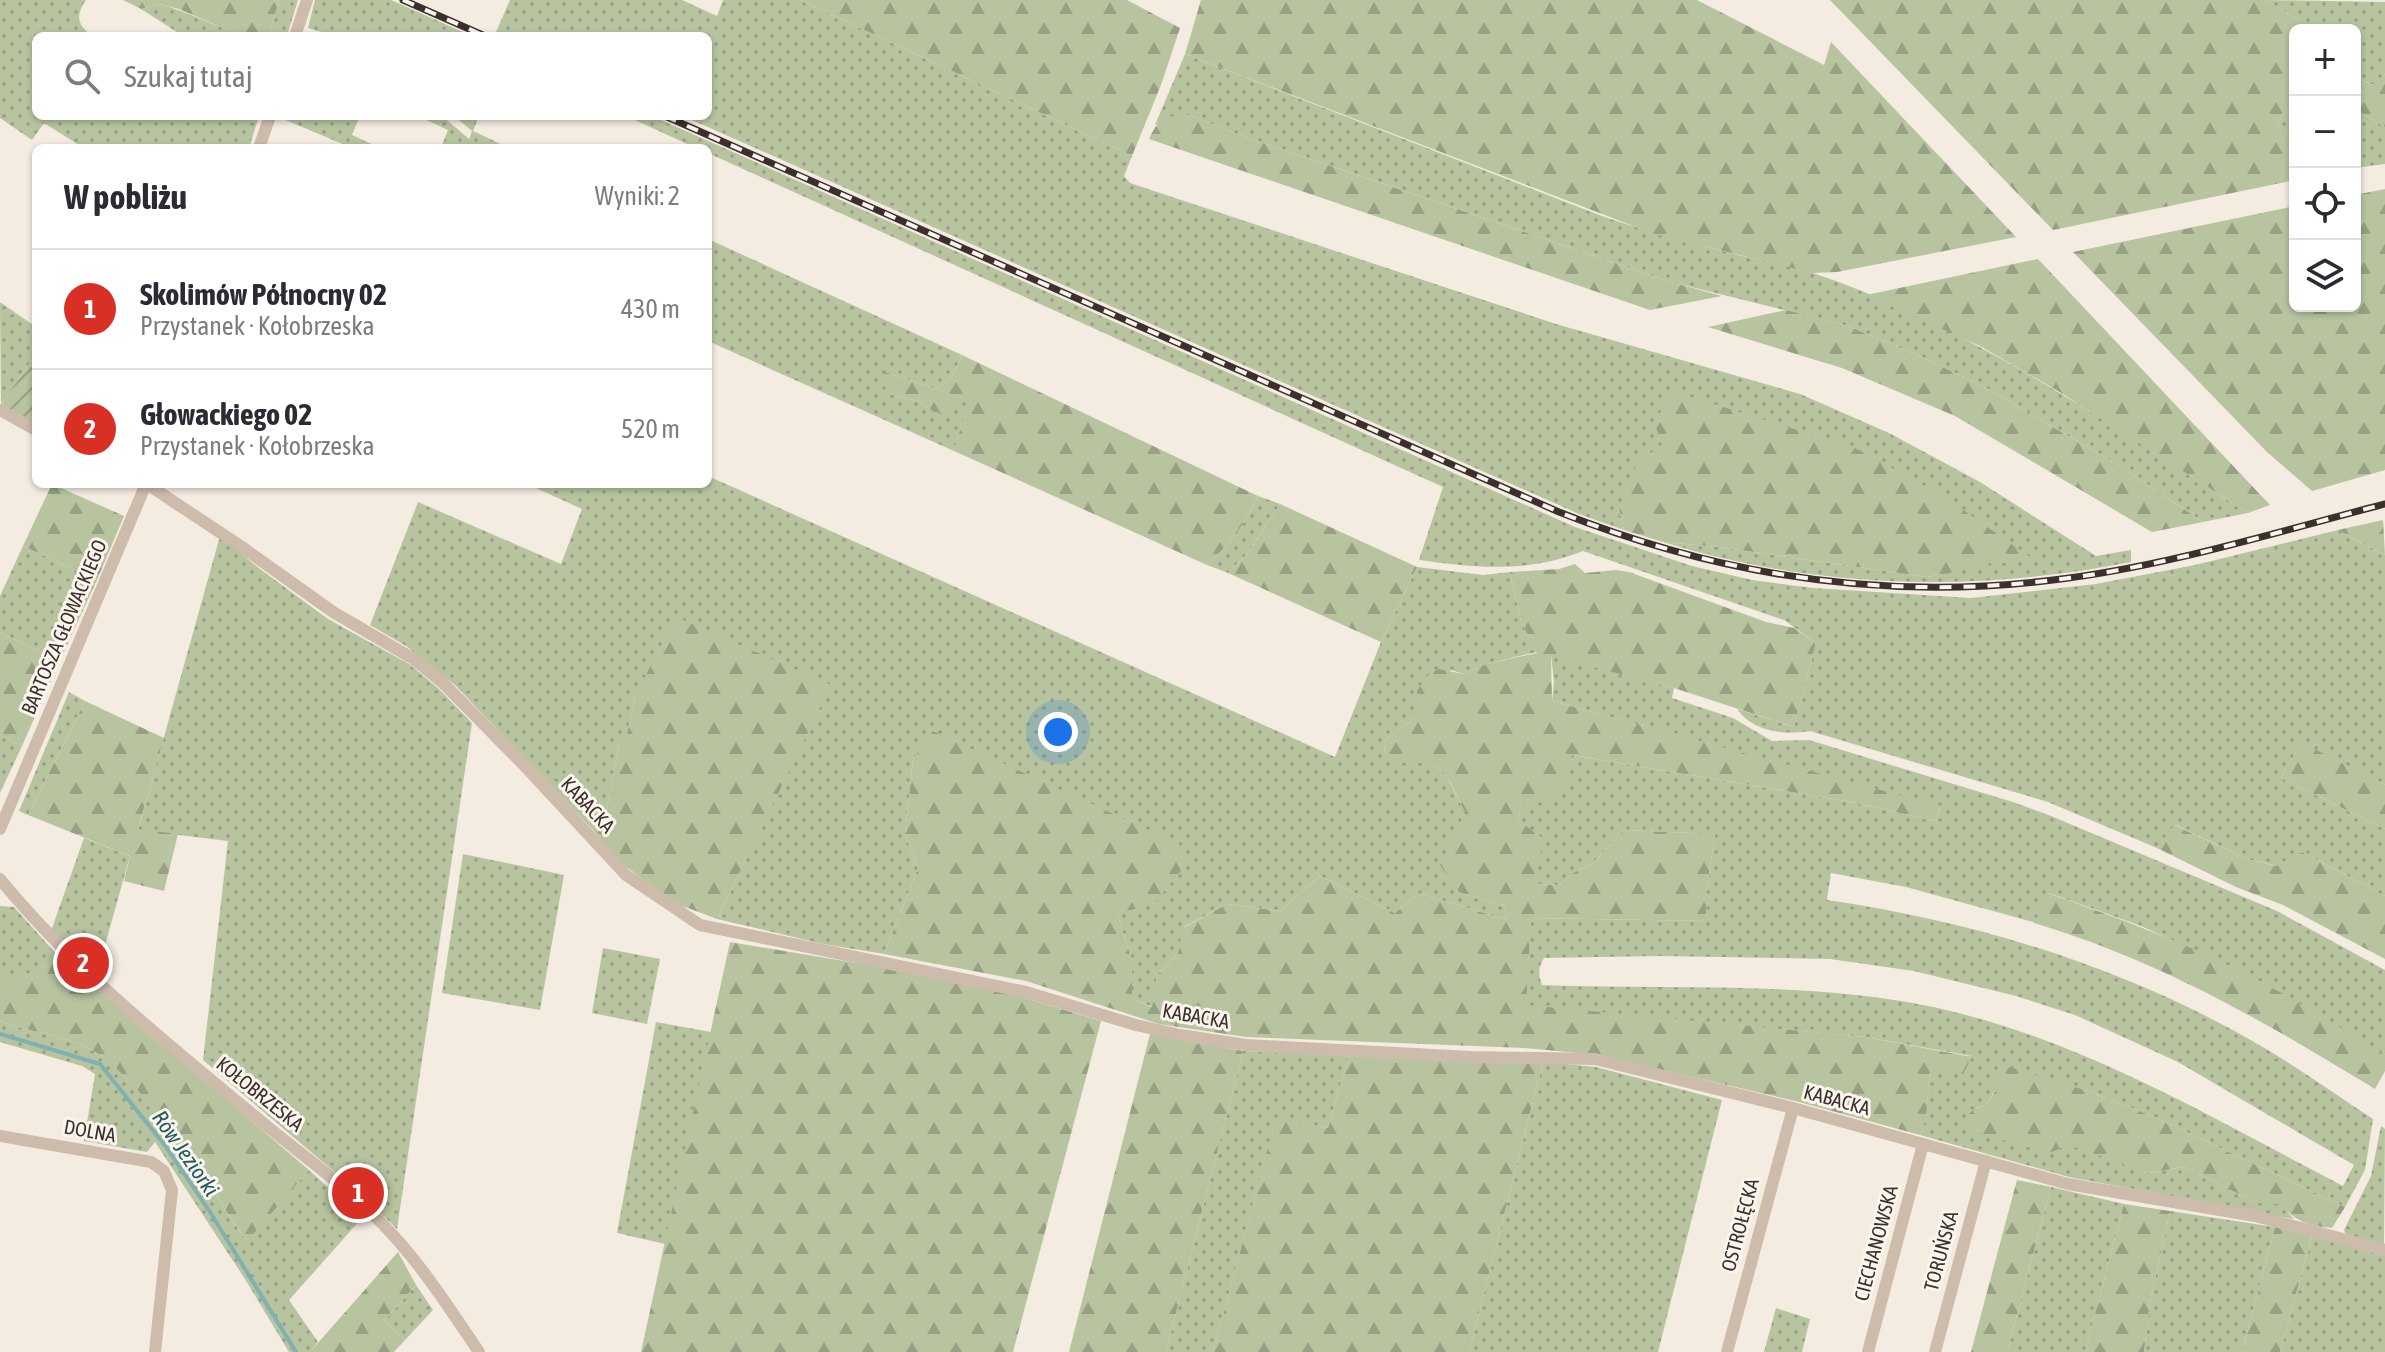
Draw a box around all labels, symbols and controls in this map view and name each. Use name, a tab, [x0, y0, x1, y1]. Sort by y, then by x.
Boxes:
map controls	[2289, 24, 2361, 312]
button: +	[2289, 24, 2361, 96]
search box	[32, 32, 712, 120]
icon: search	[60, 54, 104, 98]
text: Szukaj tutaj	[124, 59, 253, 93]
button: −	[2289, 96, 2361, 168]
button: locate	[2289, 168, 2361, 240]
text: W pobliżu	[64, 177, 187, 216]
text: Wyniki: 2	[595, 181, 680, 211]
button: layers	[2289, 240, 2361, 312]
text: Skolimów Północny 02	[140, 277, 387, 311]
text: 1	[84, 294, 96, 324]
text: 430 m	[621, 294, 680, 324]
text: Przystanek · Kołobrzeska	[140, 311, 375, 341]
text: Głowackiego 02	[140, 397, 312, 431]
text: 2	[84, 414, 96, 444]
text: 520 m	[621, 414, 680, 444]
text: Przystanek · Kołobrzeska	[140, 431, 375, 461]
street label: BARTOSZA GŁOWACKIEGO	[16, 536, 111, 718]
your location	[1038, 712, 1078, 752]
street label: KABACKA	[557, 772, 620, 837]
pin: 2	[57, 933, 109, 993]
street label: KABACKA	[1161, 998, 1232, 1033]
street label: KOŁOBRZESKA	[212, 1052, 308, 1136]
street label: KABACKA	[1802, 1080, 1873, 1119]
water label: Rów Jeziorki	[147, 1105, 225, 1201]
street label: DOLNA	[62, 1115, 118, 1146]
pin: 1	[332, 1163, 384, 1223]
street label: OSTROŁĘCKA	[1716, 1176, 1764, 1274]
street label: CIECHANOWSKA	[1849, 1182, 1902, 1303]
street label: TORUŃSKA	[1919, 1208, 1962, 1293]

